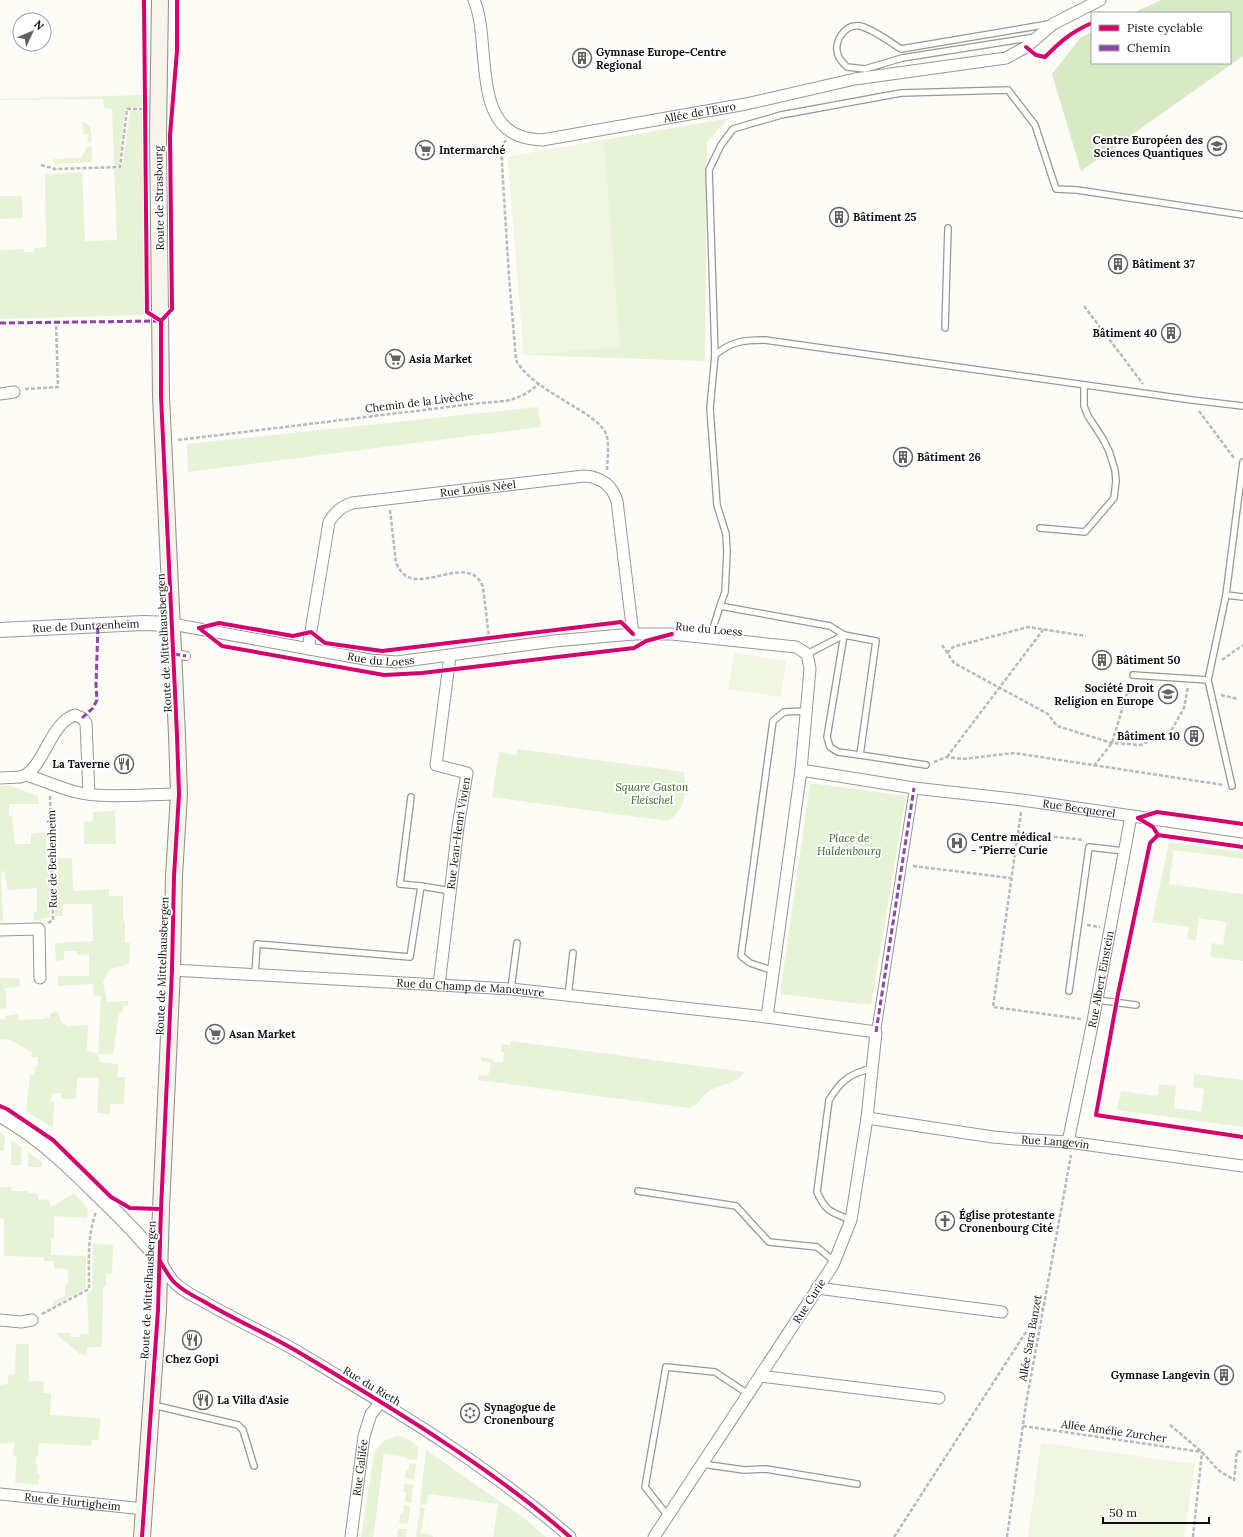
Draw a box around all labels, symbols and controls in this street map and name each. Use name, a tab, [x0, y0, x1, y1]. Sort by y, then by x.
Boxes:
north arrow	[12, 12, 52, 52]
legend	[1091, 12, 1231, 64]
text: N	[31, 17, 48, 33]
text: Piste cyclable	[1127, 20, 1203, 35]
text: Chemin	[1127, 40, 1170, 55]
place label: Gymnase Europe-Centre Regional	[596, 45, 726, 72]
building icon: Gymnase Europe-Centre Regional	[571, 47, 593, 69]
street label: Allée de l'Euro	[662, 99, 737, 126]
place label: Centre Européen des Sciences Quantiques	[1093, 133, 1203, 160]
school or university icon: Centre Européen des Sciences Quantiques	[1206, 135, 1228, 157]
supermarket icon: Intermarché	[414, 139, 436, 161]
place label: Intermarché	[439, 143, 505, 157]
street label: Route de Strasbourg	[151, 145, 167, 250]
building icon: Bâtiment 25	[828, 206, 850, 228]
place label: Bâtiment 25	[853, 210, 916, 224]
building icon: Bâtiment 37	[1107, 253, 1129, 275]
place label: Bâtiment 37	[1132, 257, 1195, 271]
building icon: Bâtiment 40	[1160, 322, 1182, 344]
place label: Bâtiment 40	[1092, 326, 1157, 340]
supermarket icon: Asia Market	[384, 348, 406, 370]
place label: Asia Market	[409, 352, 473, 366]
street label: Chemin de la Livèche	[364, 388, 474, 416]
building icon: Bâtiment 26	[892, 446, 914, 468]
place label: Bâtiment 26	[917, 450, 981, 464]
street label: Rue Louis Néel	[439, 477, 516, 500]
street label: Route de Mittelhausbergen	[153, 573, 175, 713]
street label: Rue de Duntzenheim	[32, 616, 140, 635]
street label: Rue du Loess	[675, 619, 743, 639]
street label: Rue du Loess	[346, 649, 415, 669]
building icon: Bâtiment 50	[1091, 649, 1113, 671]
place label: Bâtiment 50	[1116, 653, 1181, 667]
place label: Société Droit Religion en Europe	[1054, 681, 1154, 708]
school or university icon: Société Droit Religion en Europe	[1157, 683, 1179, 705]
building icon: Bâtiment 10	[1183, 725, 1205, 747]
place label: Bâtiment 10	[1117, 729, 1180, 743]
restaurant icon: La Taverne	[113, 753, 135, 775]
place label: La Taverne	[52, 757, 110, 771]
street label: Rue Jean-Henri Vivien	[444, 776, 473, 890]
park label: Square Gaston Fleischel	[615, 780, 689, 807]
street label: Rue Becquerel	[1042, 796, 1116, 820]
street label: Rue de Behlenheim	[44, 810, 60, 908]
place label: Centre médical - "Pierre Curie	[971, 830, 1052, 857]
park label: Place de Haldenbourg	[817, 831, 881, 858]
hospital icon: Centre médical - "Pierre Curie	[946, 832, 968, 854]
street label: Route de Mittelhausbergen	[153, 896, 171, 1036]
street label: Rue Albert Einstein	[1085, 929, 1117, 1029]
street label: Rue du Champ de Manœuvre	[396, 976, 545, 1000]
supermarket icon: Asan Market	[204, 1023, 226, 1045]
place label: Asan Market	[229, 1027, 296, 1041]
street label: Rue Langevin	[1021, 1132, 1091, 1152]
place label: Église protestante Cronenbourg Cité	[959, 1208, 1055, 1235]
church icon: Église protestante Cronenbourg Cité	[934, 1210, 956, 1232]
street label: Route de Mittelhausbergen	[137, 1220, 159, 1360]
street label: Rue Curie	[789, 1276, 829, 1326]
street label: Allée Sara Banzet	[1015, 1293, 1045, 1383]
restaurant icon: Chez Gopi	[181, 1329, 203, 1351]
place label: Chez Gopi	[165, 1352, 219, 1366]
street label: Rue du Rieth	[340, 1363, 404, 1409]
building icon: Gymnase Langevin	[1213, 1364, 1235, 1386]
place label: Gymnase Langevin	[1111, 1368, 1210, 1382]
restaurant icon: La Villa d'Asie	[192, 1389, 214, 1411]
place label: La Villa d'Asie	[217, 1393, 289, 1407]
place label: Synagogue de Cronenbourg	[484, 1400, 556, 1427]
synagogue icon: Synagogue de Cronenbourg	[459, 1402, 481, 1424]
street label: Allée Amélie Zurcher	[1059, 1417, 1168, 1445]
street label: Rue Galilée	[349, 1438, 371, 1497]
street label: Rue de Hurtigheim	[24, 1490, 122, 1514]
scale bar	[1103, 1499, 1209, 1525]
text: 50 m	[1109, 1505, 1137, 1520]

